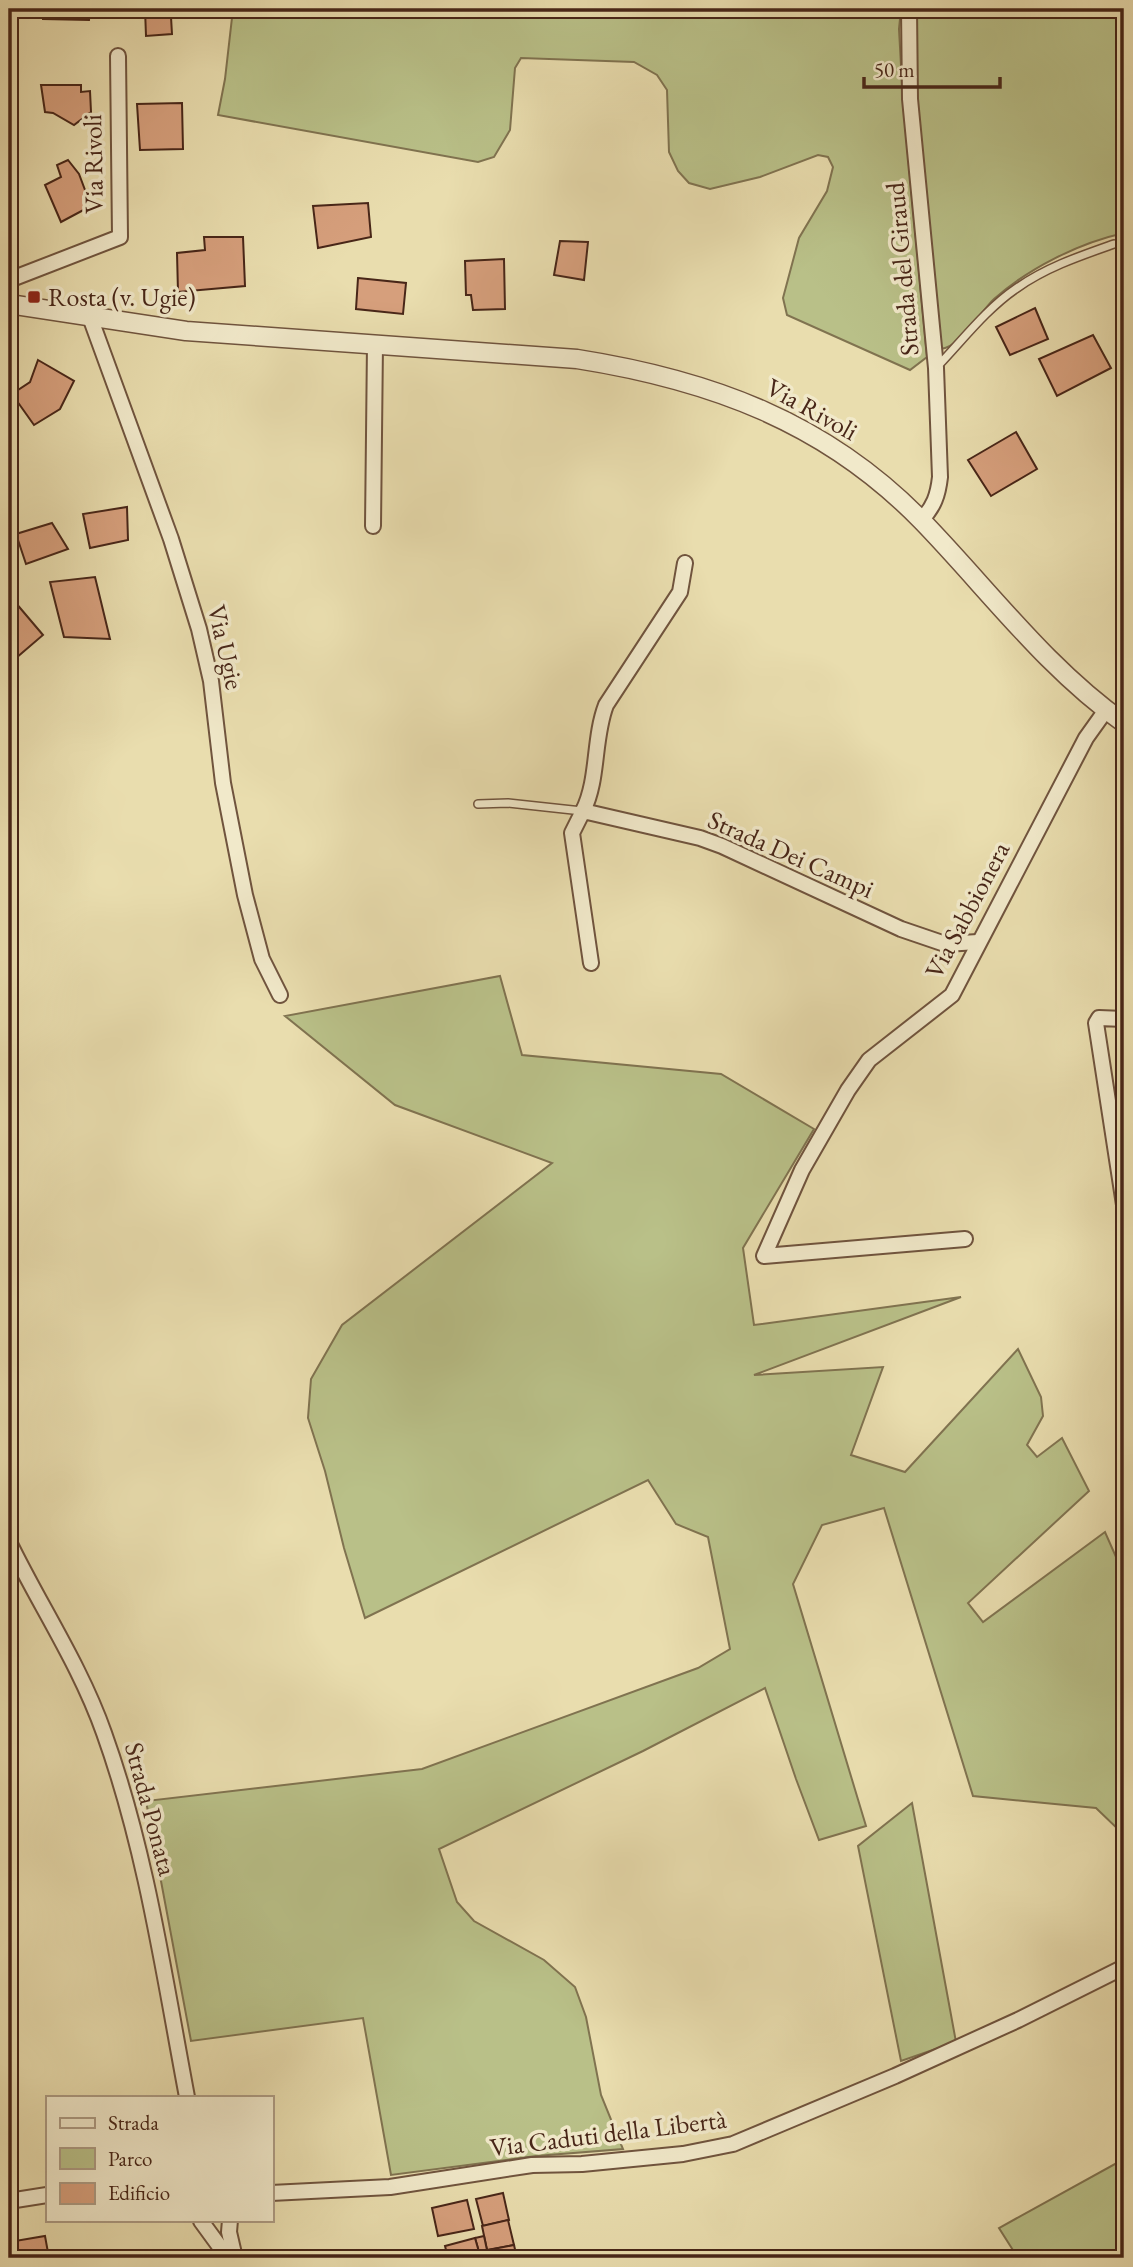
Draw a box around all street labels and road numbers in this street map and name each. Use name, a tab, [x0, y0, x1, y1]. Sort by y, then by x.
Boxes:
street label: Via Rivoli	[75, 114, 111, 214]
street label: Strada del Giraud	[877, 180, 927, 357]
street label: Via Rivoli	[760, 370, 864, 448]
street label: Via Ugie	[200, 601, 252, 693]
street label: Strada Dei Campi	[703, 802, 879, 906]
street label: Via Sabbionera	[917, 835, 1018, 984]
street label: Strada Ponata	[117, 1739, 185, 1880]
street label: Via Caduti della Libertà	[488, 2102, 729, 2164]

